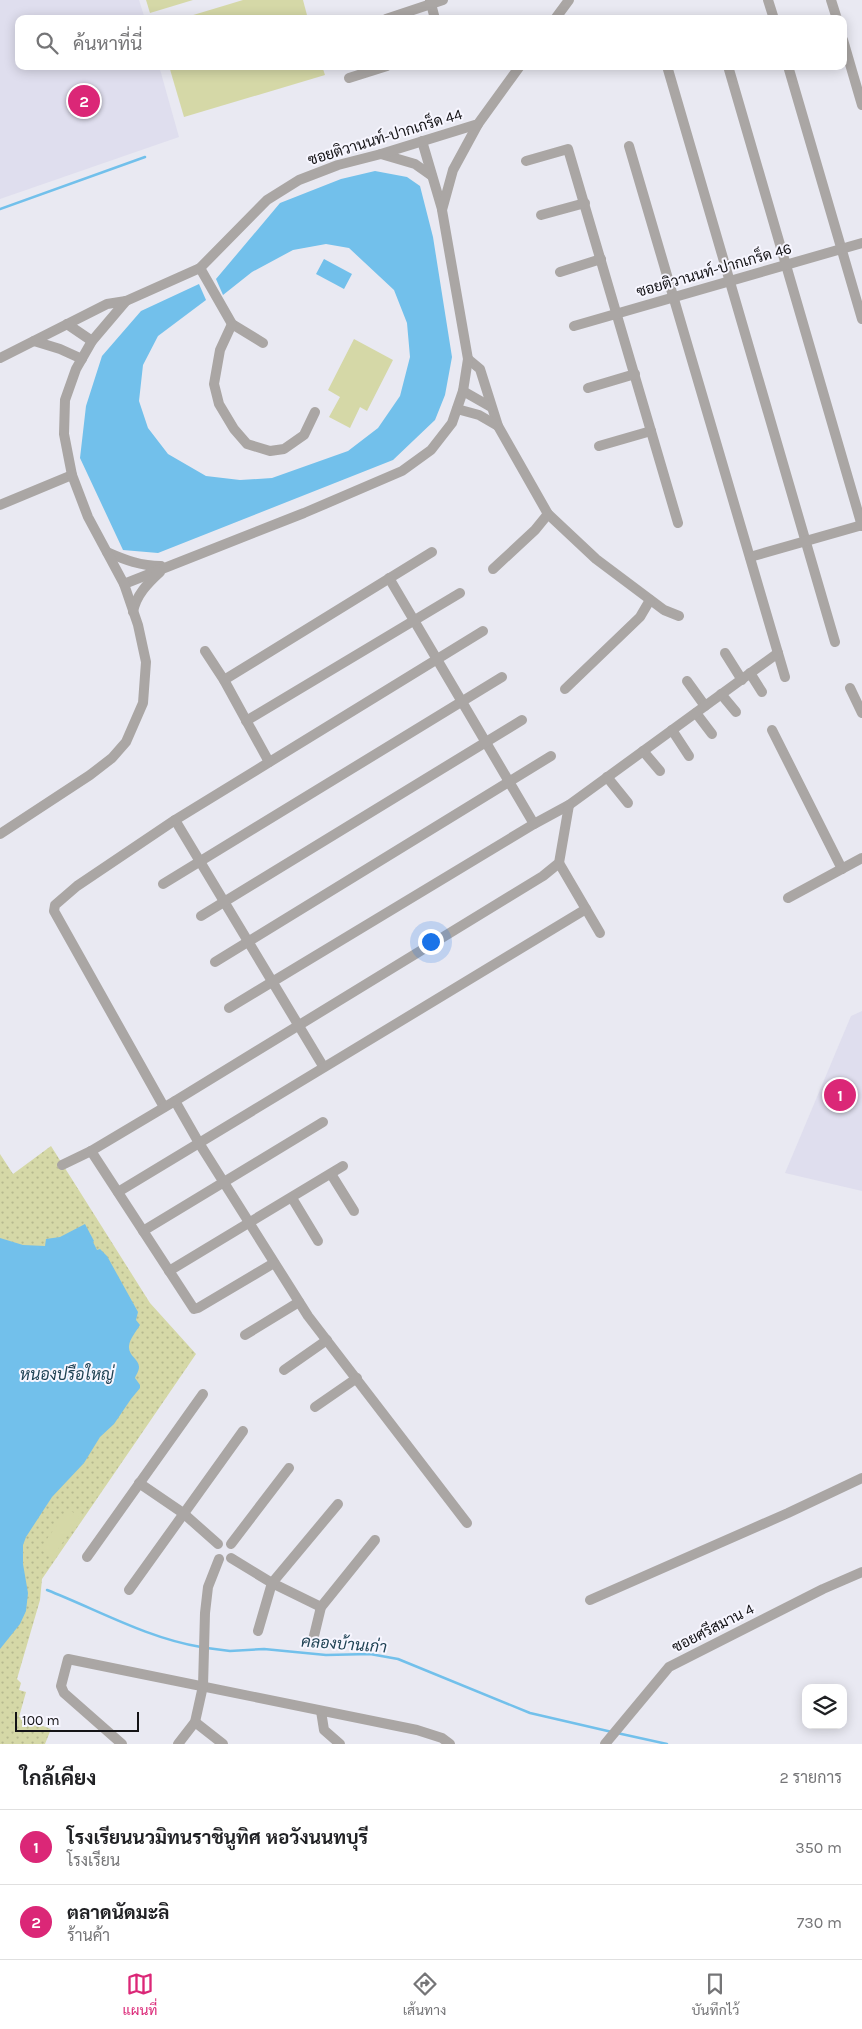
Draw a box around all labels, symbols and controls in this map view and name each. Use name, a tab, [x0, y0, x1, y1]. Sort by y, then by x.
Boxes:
search box	[15, 15, 847, 70]
icon: search	[33, 29, 61, 57]
text: ค้นหาที่นี่	[73, 33, 142, 55]
pin: 2	[68, 82, 100, 120]
street label: ซอยติวานนท์-ปากเกร็ด 44	[305, 103, 465, 169]
street label: ซอยติวานนท์-ปากเกร็ด 46	[634, 237, 794, 301]
your location	[418, 929, 444, 955]
pin: 1	[824, 1076, 856, 1114]
water label: หนองปรือใหญ่	[20, 1363, 115, 1384]
street label: ซอยศรีสมาน 4	[669, 1598, 758, 1656]
water label: คลองบ้านเก่า	[301, 1630, 388, 1656]
map controls	[802, 1684, 847, 1729]
button: layers	[802, 1684, 847, 1729]
scale bar	[15, 1709, 139, 1732]
text: 100 m	[22, 1712, 60, 1729]
text: ใกล้เคียง	[20, 1766, 96, 1790]
text: 2 รายการ	[780, 1768, 842, 1787]
text: โรงเรียนนวมิทนราชินูทิศ หอวังนนทบุรี	[67, 1827, 368, 1849]
text: 1	[33, 1838, 39, 1857]
text: 350 m	[795, 1838, 842, 1857]
text: โรงเรียน	[67, 1851, 120, 1870]
text: ตลาดนัดมะลิ	[67, 1902, 170, 1924]
text: 2	[31, 1913, 41, 1932]
text: 730 m	[797, 1913, 842, 1932]
text: ร้านค้า	[67, 1926, 110, 1945]
tab: แผนที่	[123, 1970, 158, 2019]
tab: เส้นทาง	[403, 1970, 446, 2019]
tab: บันทึกไว้	[692, 1970, 739, 2019]

